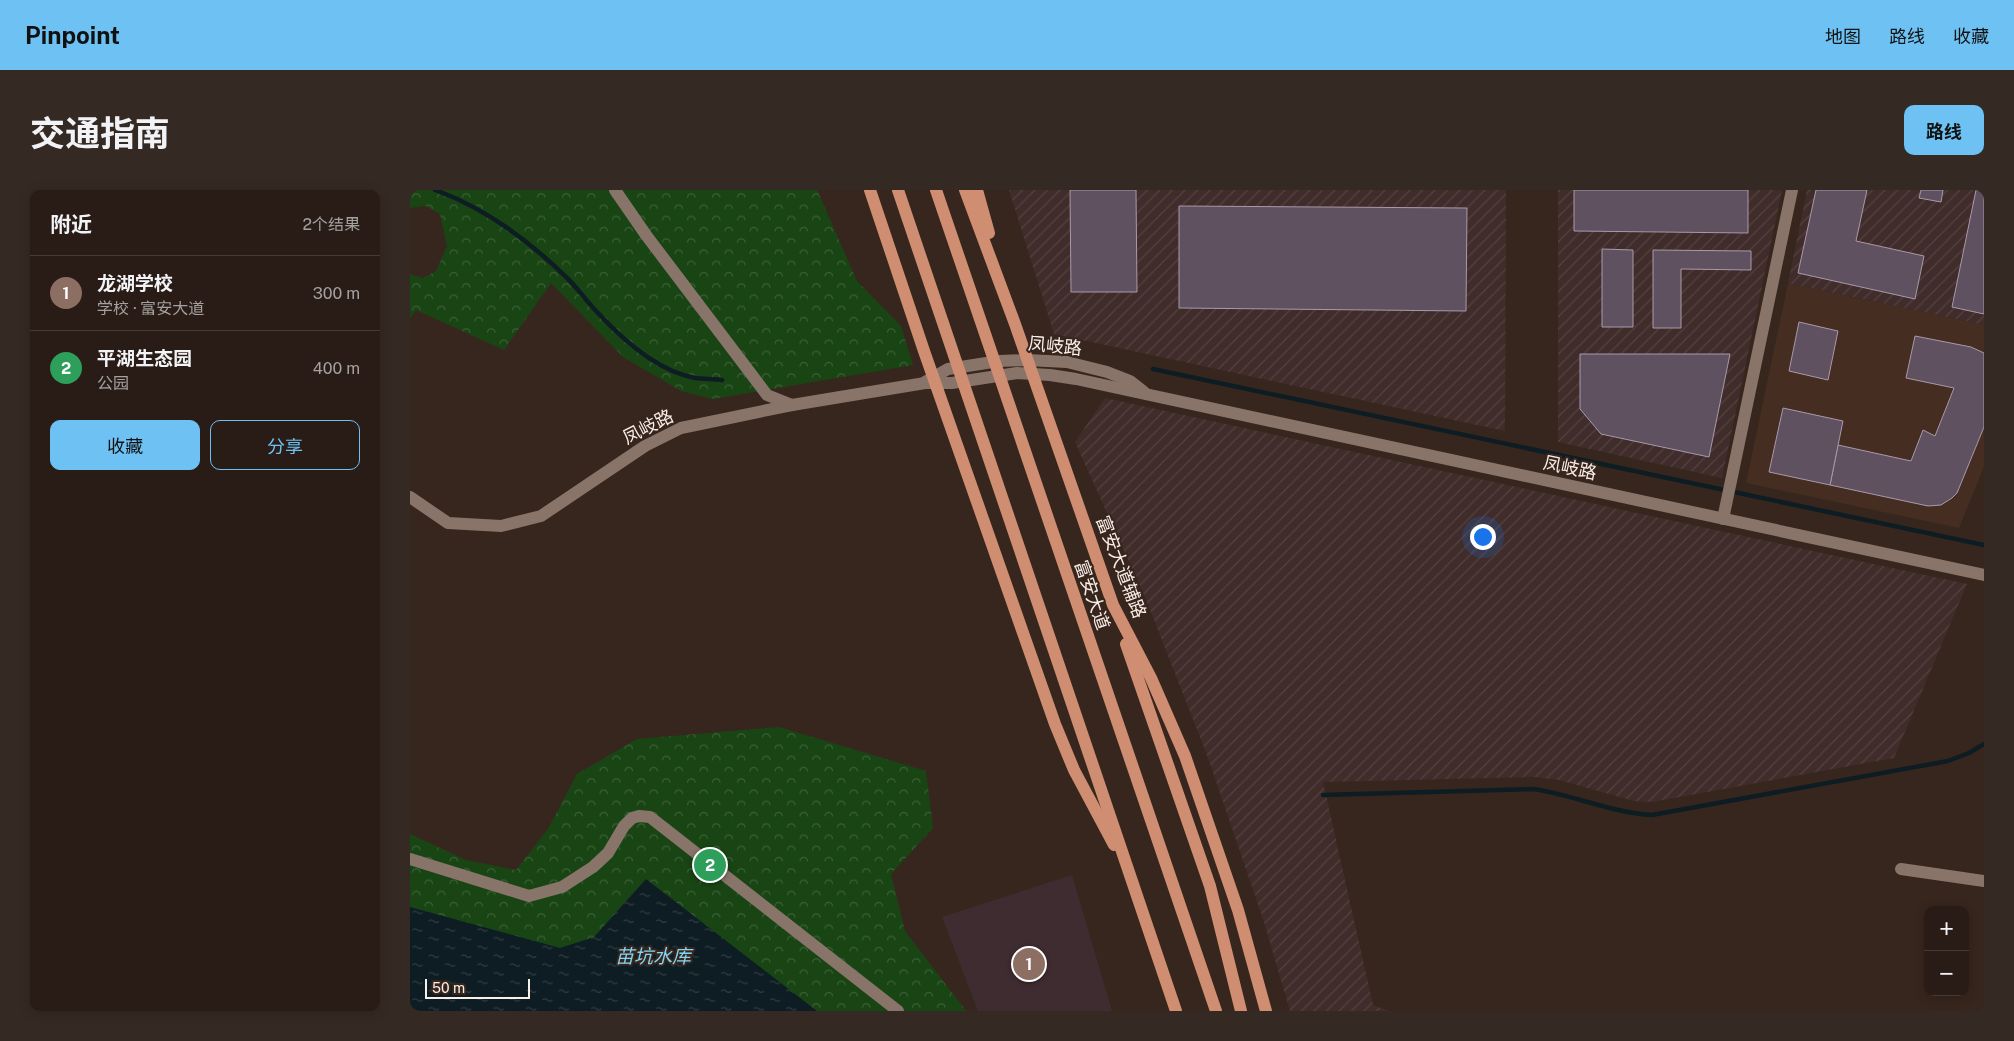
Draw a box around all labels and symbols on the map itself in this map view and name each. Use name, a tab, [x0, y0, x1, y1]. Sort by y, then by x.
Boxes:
street label: 凤岐路	[1027, 332, 1083, 359]
street label: 凤岐路	[619, 405, 677, 448]
street label: 凤岐路	[1542, 452, 1599, 483]
street label: 富安大道辅路	[1092, 513, 1150, 621]
your location	[1470, 524, 1496, 550]
street label: 富安大道	[1070, 557, 1114, 633]
pin: 2	[694, 846, 726, 884]
water label: 苗坑水库	[615, 945, 694, 967]
pin: 1	[1013, 945, 1045, 983]
scale bar	[425, 976, 530, 999]

